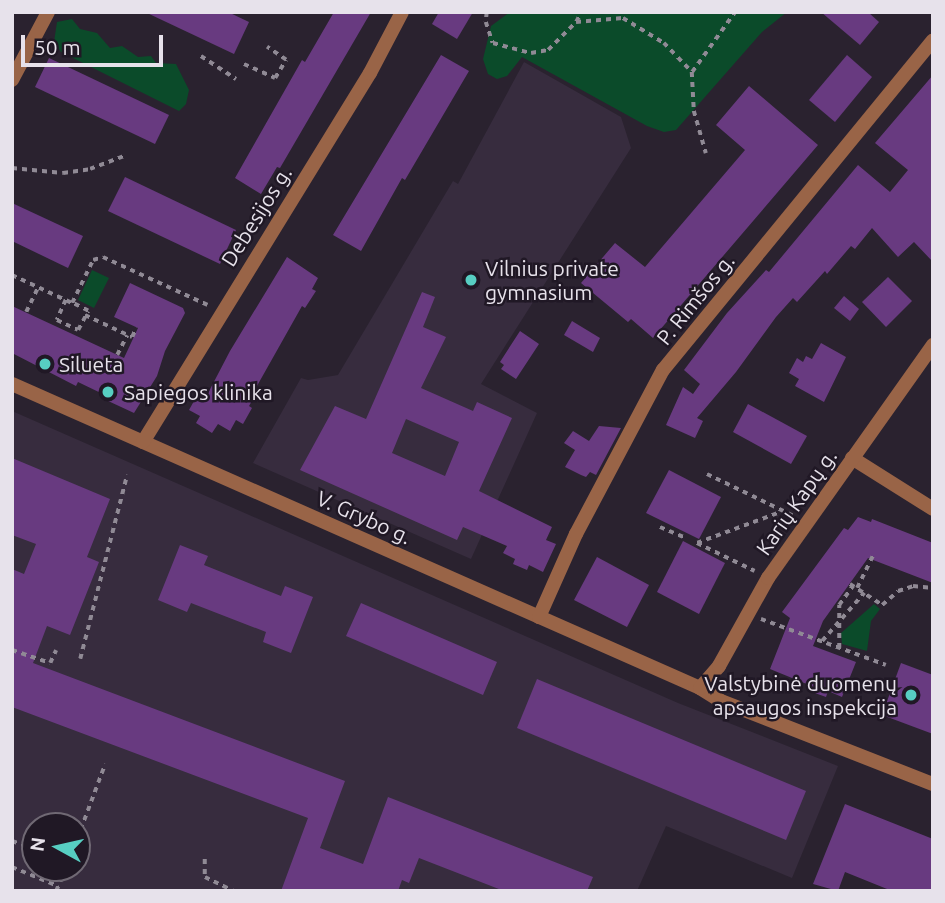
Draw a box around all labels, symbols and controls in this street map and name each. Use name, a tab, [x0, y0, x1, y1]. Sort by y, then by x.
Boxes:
scale bar	[24, 21, 166, 65]
text: 50 m	[34, 35, 81, 59]
street label: Debesijos g.	[215, 161, 297, 271]
street label: P. Rimšos g.	[651, 248, 739, 350]
place label: Vilnius private gymnasium	[485, 255, 619, 305]
marker: Vilnius private gymnasium	[463, 272, 479, 288]
place label: Silueta	[59, 351, 123, 377]
marker: Silueta	[37, 356, 53, 372]
place label: Sapiegos klinika	[124, 379, 273, 405]
marker: Sapiegos klinika	[98, 382, 118, 402]
street label: Karių Kapų g.	[750, 444, 842, 560]
street label: V. Grybo g.	[313, 485, 415, 549]
place label: Valstybinė duomenų apsaugos inspekcija	[704, 670, 897, 720]
marker: Valstybinė duomenų apsaugos inspekcija	[903, 687, 919, 703]
north arrow	[21, 812, 91, 882]
text: N	[25, 836, 49, 853]

